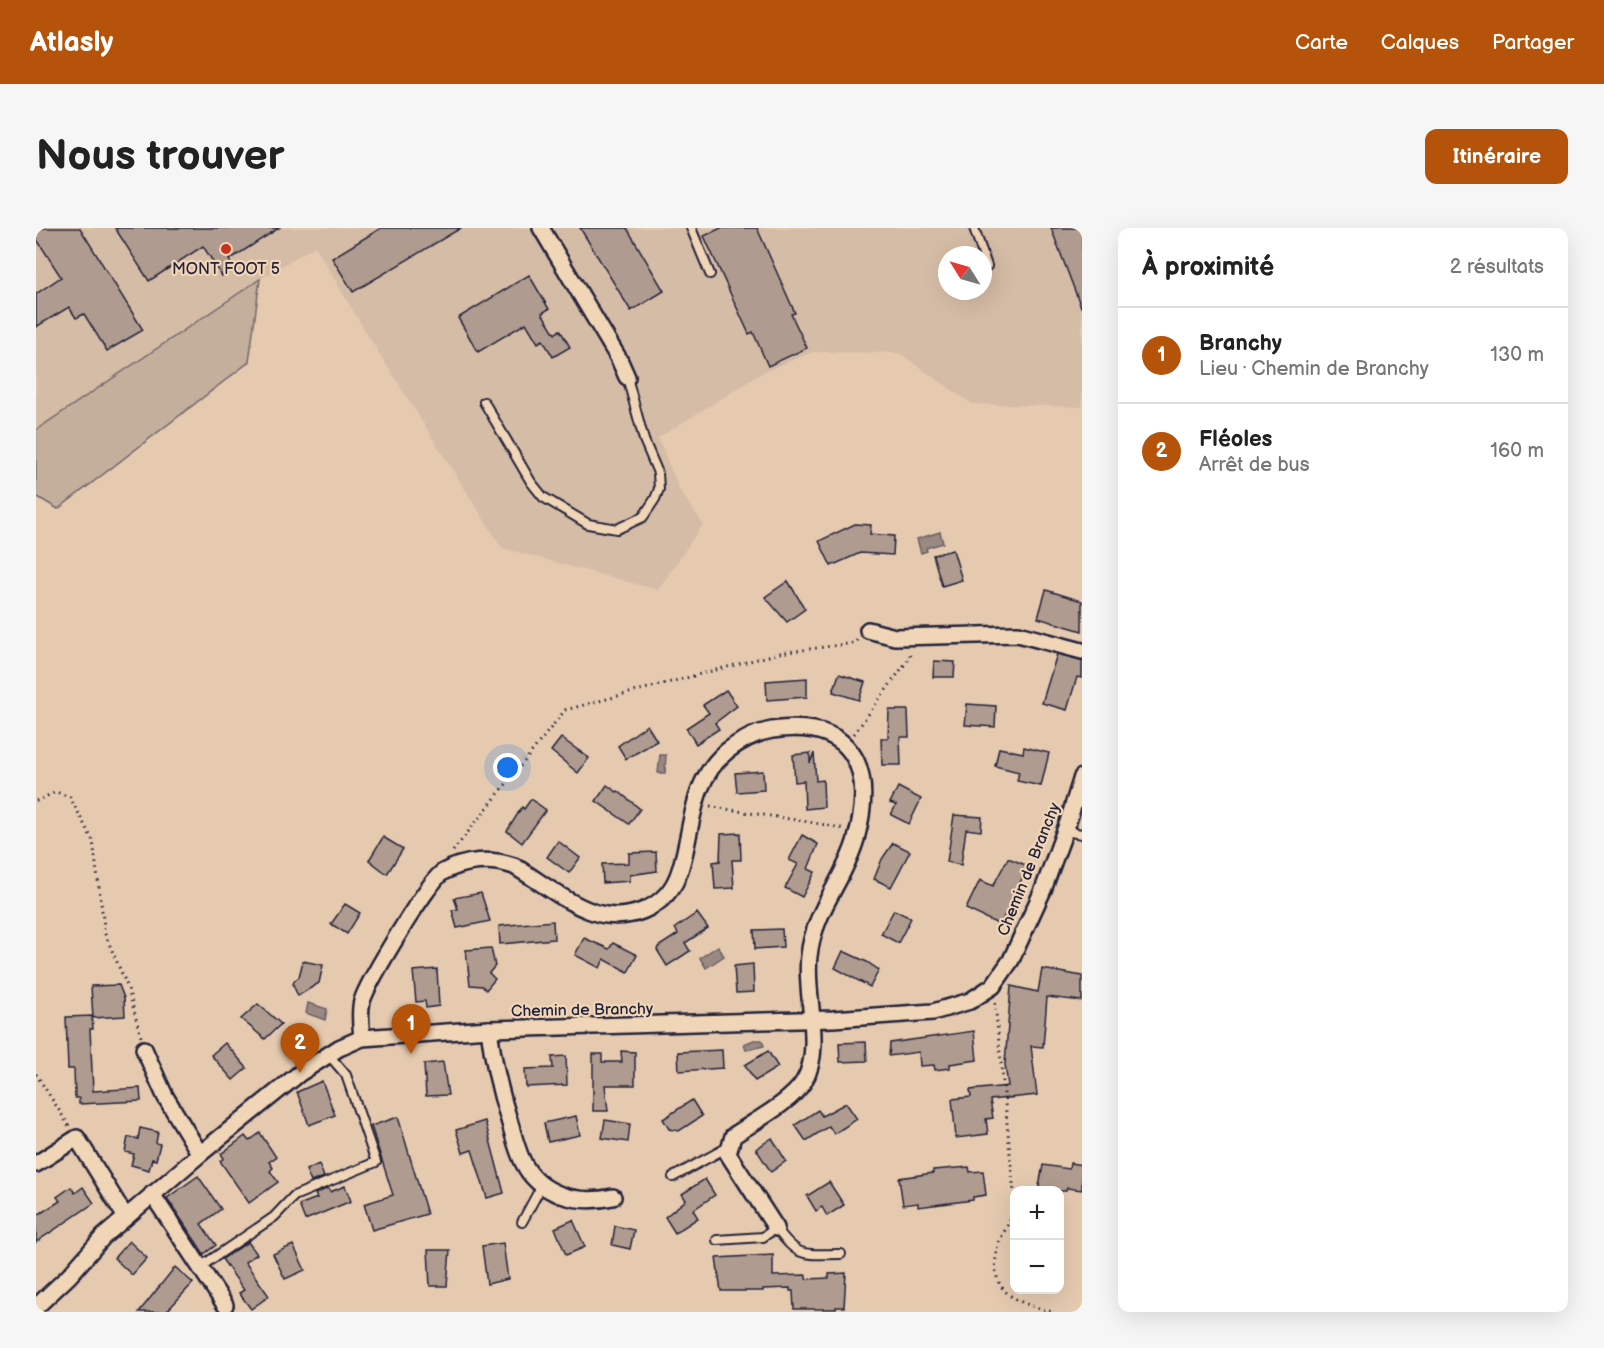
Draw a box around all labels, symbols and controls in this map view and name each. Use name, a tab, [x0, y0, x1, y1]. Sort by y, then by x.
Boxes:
text: Atlasly	[30, 26, 113, 59]
text: Carte	[1295, 30, 1348, 55]
text: Calques	[1381, 30, 1459, 55]
text: Partager	[1492, 30, 1574, 55]
button: Itinéraire	[1425, 129, 1568, 184]
text: Nous trouver	[36, 131, 284, 182]
marker: MONT FOOT 5	[219, 242, 233, 256]
north arrow	[938, 246, 992, 300]
text: À proximité	[1142, 252, 1274, 283]
text: 2 résultats	[1450, 255, 1544, 279]
place label: MONT FOOT 5	[172, 260, 280, 279]
text: Branchy	[1199, 330, 1282, 357]
text: 1	[1157, 343, 1166, 367]
text: 130 m	[1490, 343, 1544, 367]
text: Lieu · Chemin de Branchy	[1199, 357, 1429, 381]
text: Fléoles	[1199, 426, 1272, 453]
text: 2	[1156, 439, 1167, 463]
text: 160 m	[1490, 439, 1544, 463]
text: Arrêt de bus	[1199, 453, 1310, 477]
your location	[493, 753, 522, 782]
street label: Chemin de Branchy	[994, 799, 1065, 939]
street label: Chemin de Branchy	[511, 1000, 654, 1021]
pin: 1	[392, 1004, 430, 1054]
pin: 2	[280, 1024, 320, 1073]
map controls	[1010, 1186, 1064, 1294]
button: +	[1010, 1186, 1064, 1240]
button: −	[1010, 1240, 1064, 1294]

